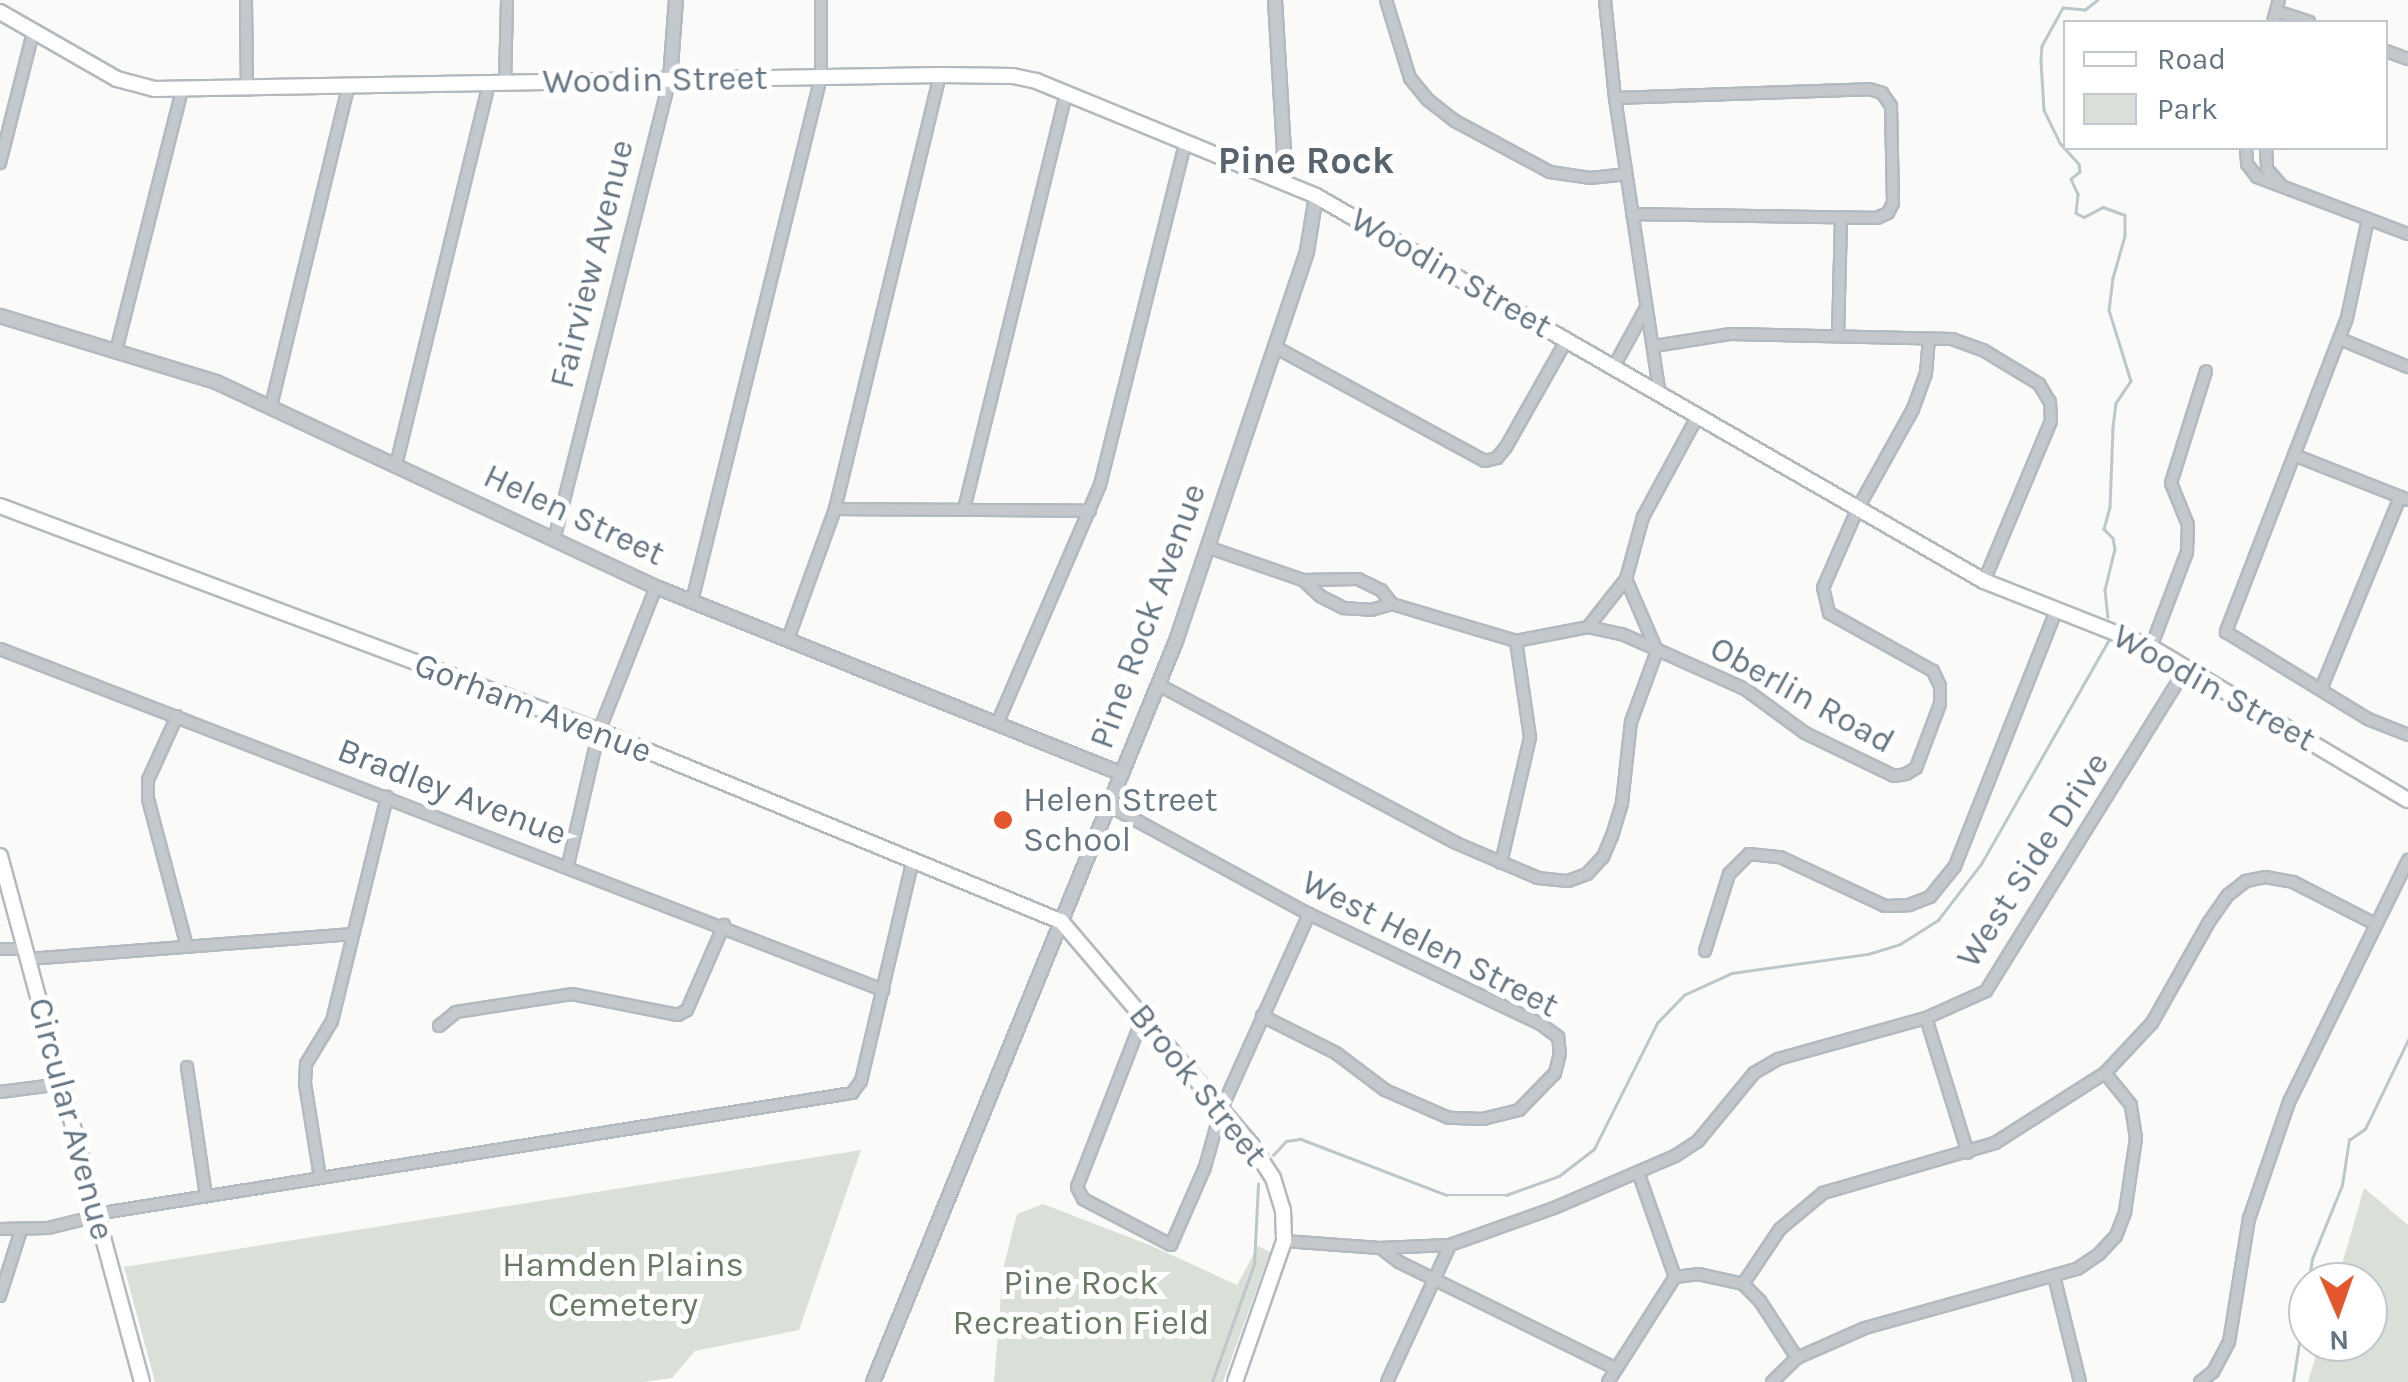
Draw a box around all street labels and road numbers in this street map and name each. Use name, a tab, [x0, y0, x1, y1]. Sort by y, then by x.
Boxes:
street label: Woodin Street	[542, 57, 768, 103]
street label: Fairview Avenue	[541, 135, 643, 393]
street label: Woodin Street	[1343, 199, 1559, 347]
street label: Helen Street	[477, 455, 671, 575]
street label: Pine Rock Avenue	[1081, 478, 1215, 754]
street label: Woodin Street	[2105, 615, 2323, 761]
street label: Oberlin Road	[1703, 627, 1901, 763]
street label: Gorham Avenue	[408, 643, 658, 773]
street label: Bradley Avenue	[332, 729, 572, 855]
street label: West Side Drive	[1948, 744, 2118, 976]
street label: West Helen Street	[1295, 861, 1565, 1027]
street label: Circular Avenue	[18, 993, 124, 1245]
street label: Brook Street	[1120, 995, 1276, 1175]

